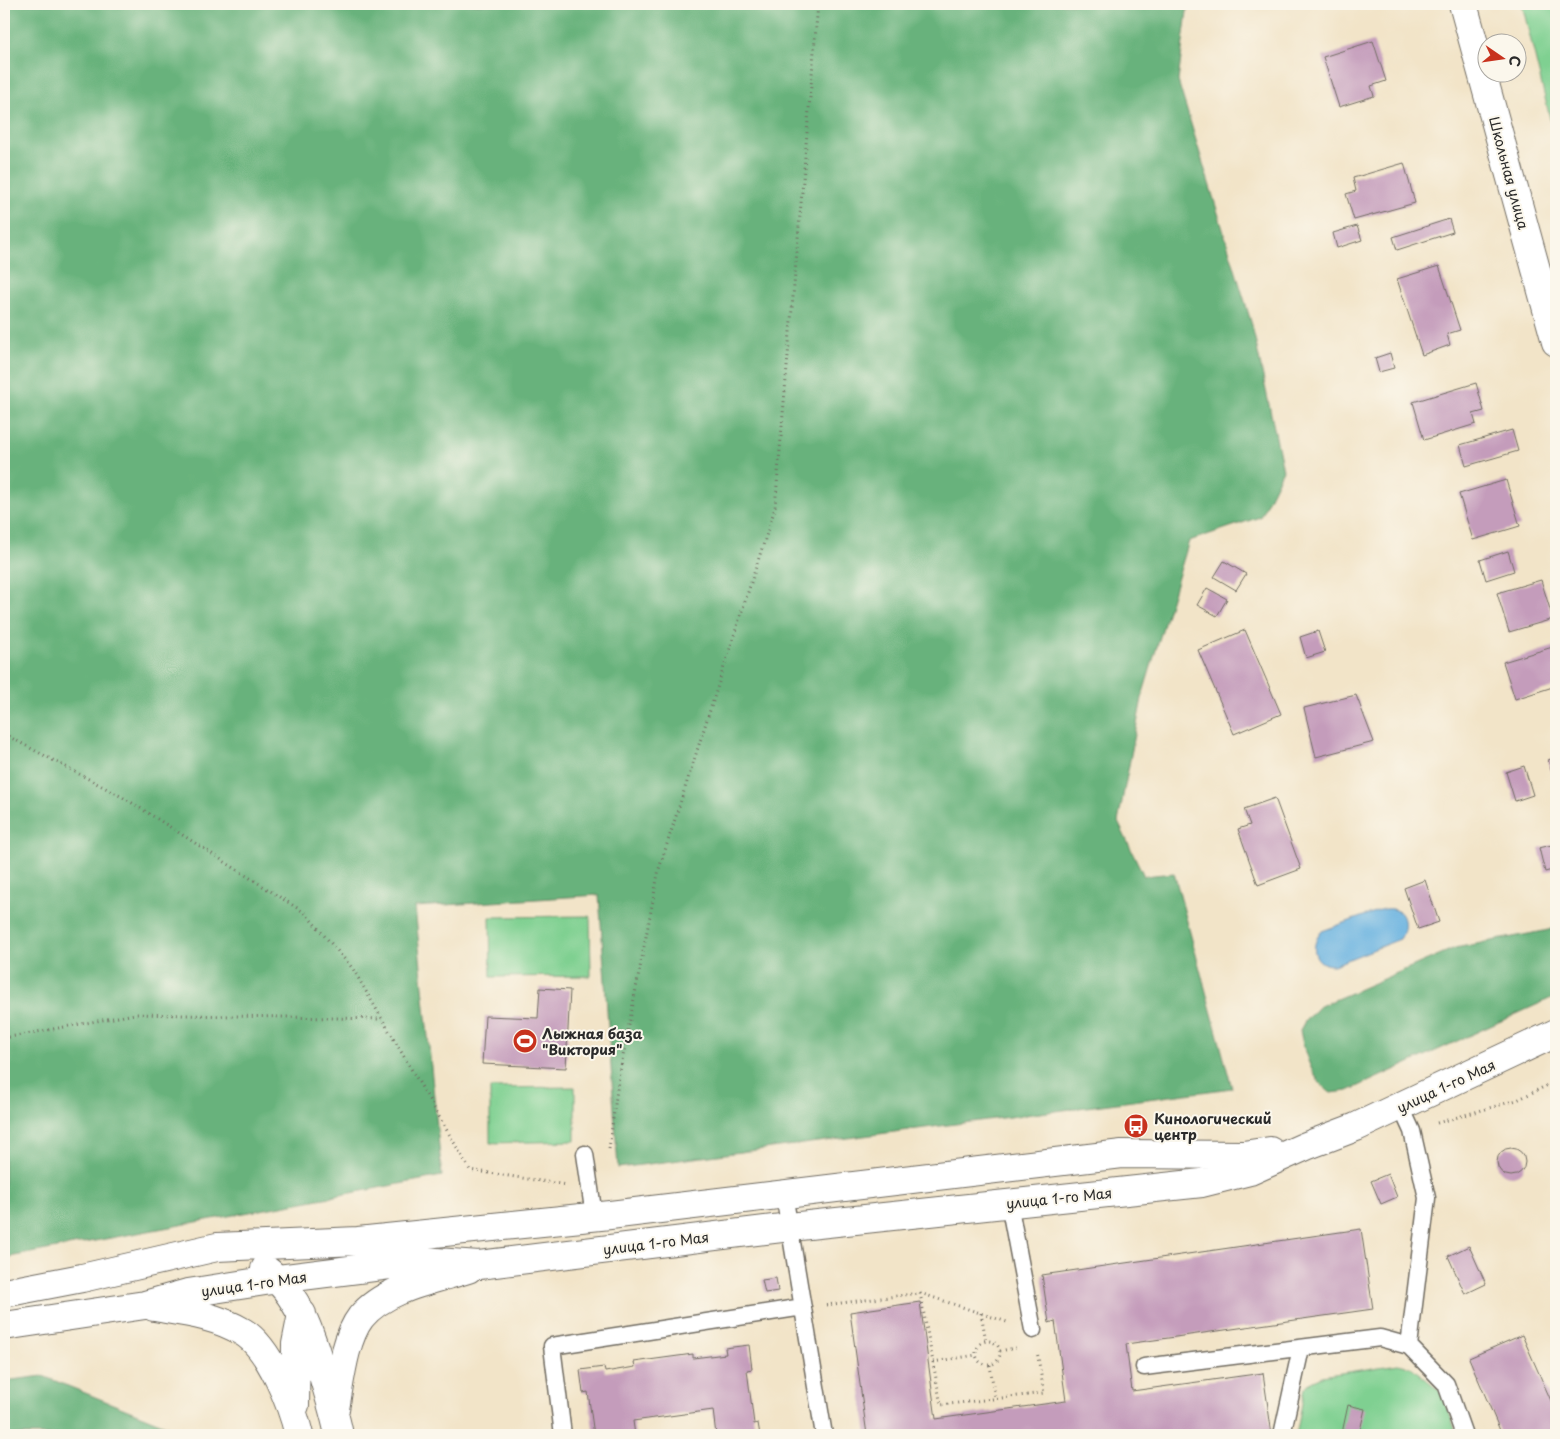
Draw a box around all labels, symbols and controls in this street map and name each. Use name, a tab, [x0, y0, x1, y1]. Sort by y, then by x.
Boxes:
north arrow	[1478, 32, 1528, 82]
text: С	[1504, 54, 1527, 69]
street label: Школьная улица	[1484, 114, 1534, 232]
place label: Лыжная база "Виктория"	[542, 1023, 643, 1060]
sports icon: Лыжная база "Виктория"	[512, 1028, 538, 1054]
street label: улица 1-го Мая	[1393, 1054, 1499, 1118]
place label: Кинологический центр	[1154, 1108, 1271, 1145]
bus stop icon: Кинологический центр	[1123, 1113, 1149, 1139]
street label: улица 1-го Мая	[1005, 1182, 1113, 1214]
street label: улица 1-го Мая	[602, 1226, 710, 1260]
street label: улица 1-го Мая	[200, 1266, 308, 1302]

